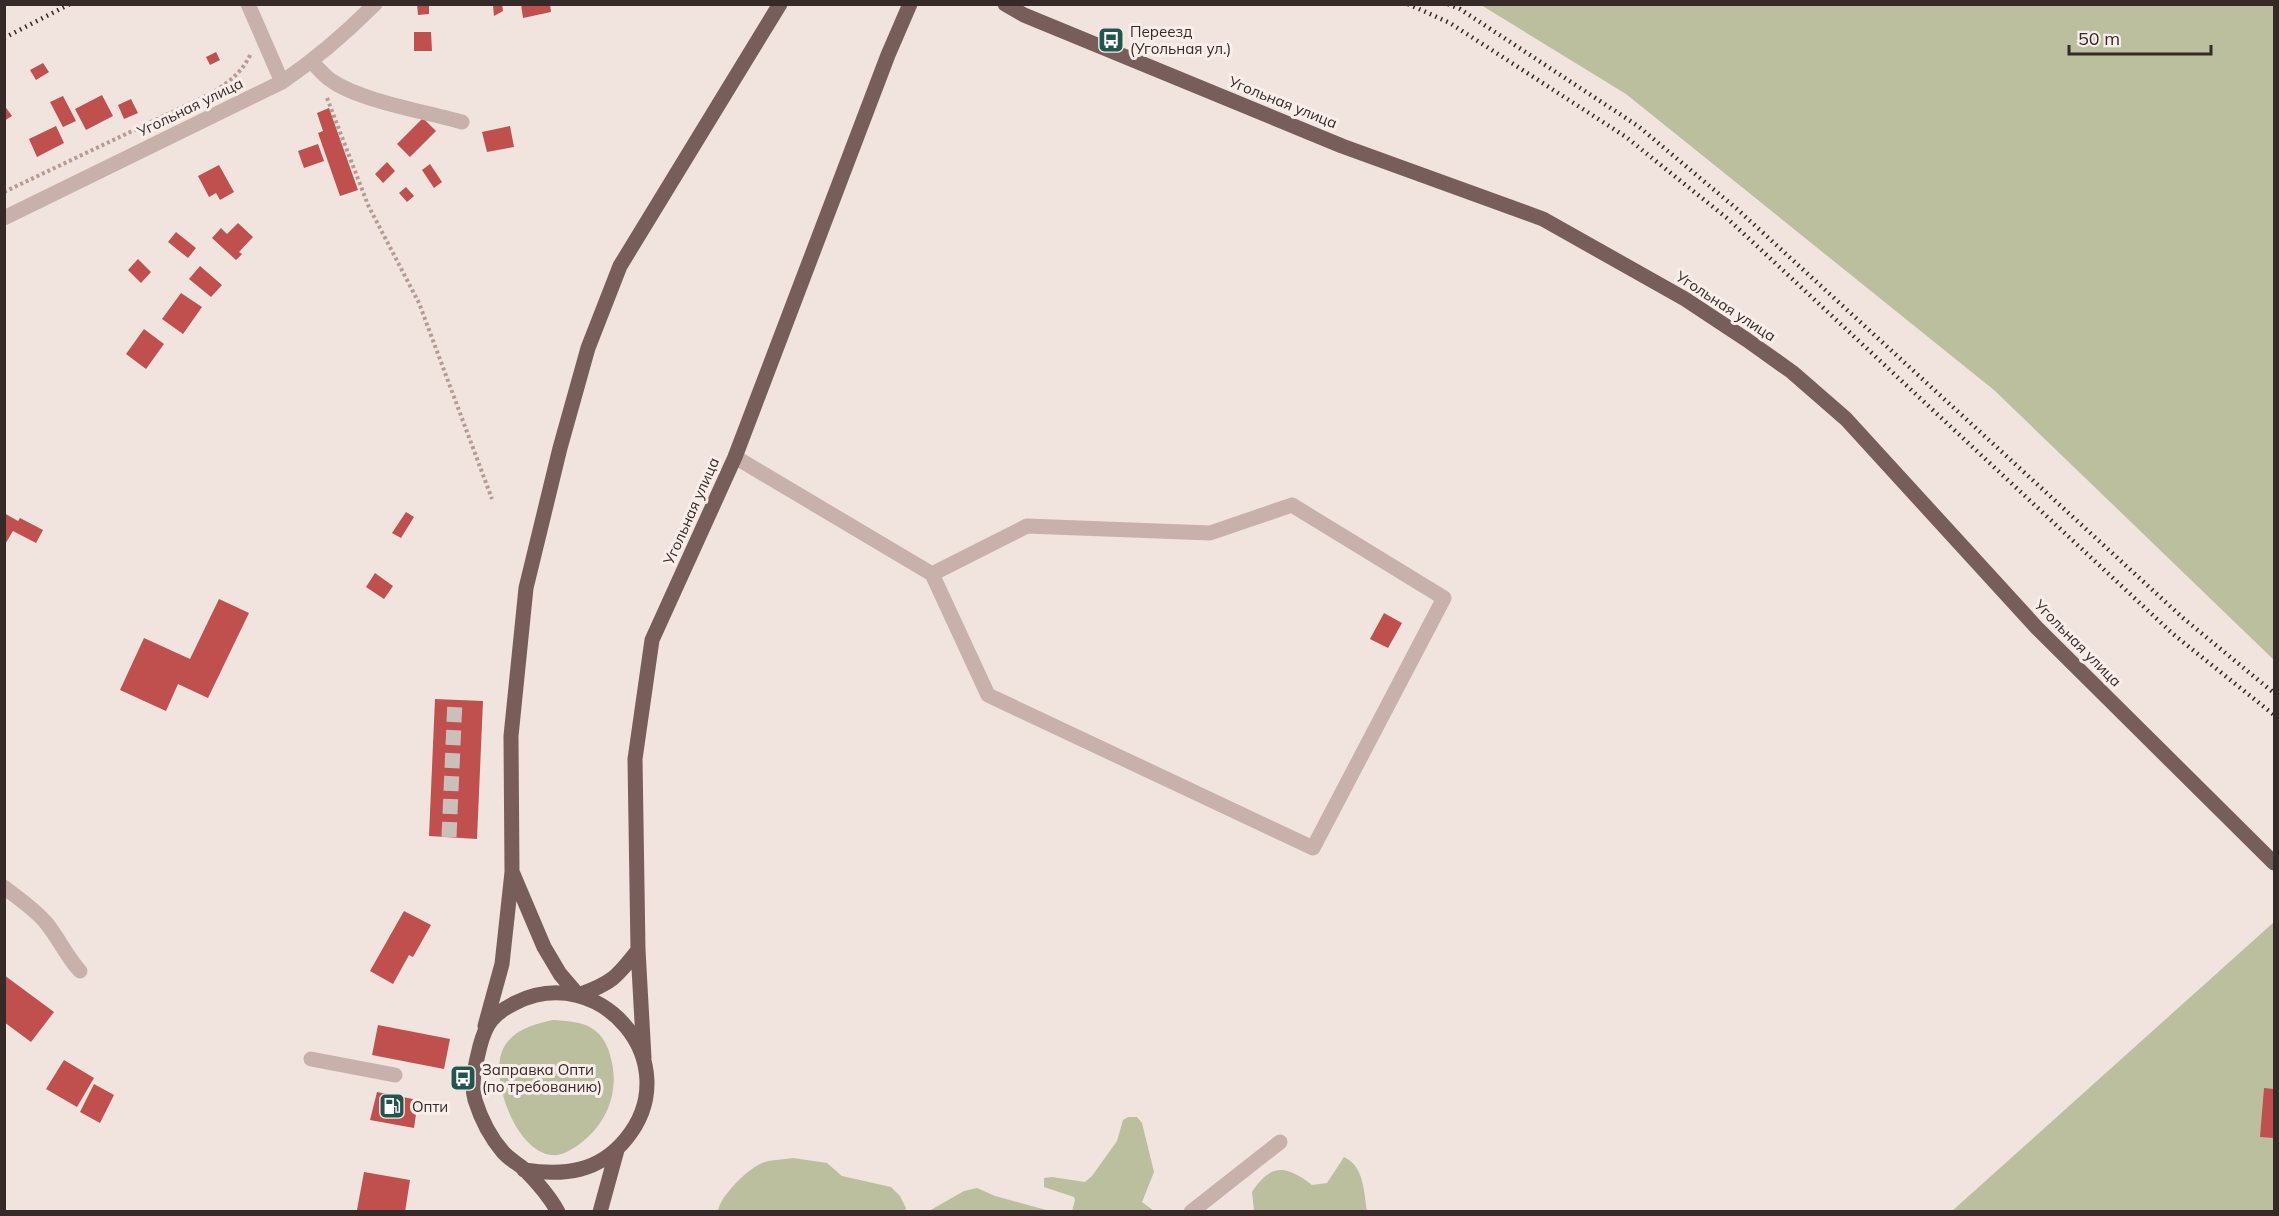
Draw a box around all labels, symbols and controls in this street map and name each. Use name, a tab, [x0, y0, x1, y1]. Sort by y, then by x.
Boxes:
scale bar	[2069, 18, 2212, 56]
place label: Переезд (Угольная ул.)	[1130, 22, 1231, 58]
bus stop icon: Переезд (Угольная ул.)	[1096, 25, 1126, 55]
text: 50 m	[2078, 27, 2120, 50]
street label: Угольная улица	[1225, 71, 1340, 132]
street label: Угольная улица	[133, 73, 246, 141]
street label: Угольная улица	[1672, 266, 1780, 345]
street label: Угольная улица	[658, 454, 723, 569]
street label: Угольная улица	[2030, 595, 2126, 691]
place label: Заправка Опти (по требованию)	[482, 1060, 602, 1096]
bus stop icon: Заправка Опти (по требованию)	[448, 1063, 478, 1093]
fuel station icon: Опти	[377, 1091, 407, 1121]
place label: Опти	[412, 1097, 448, 1116]

